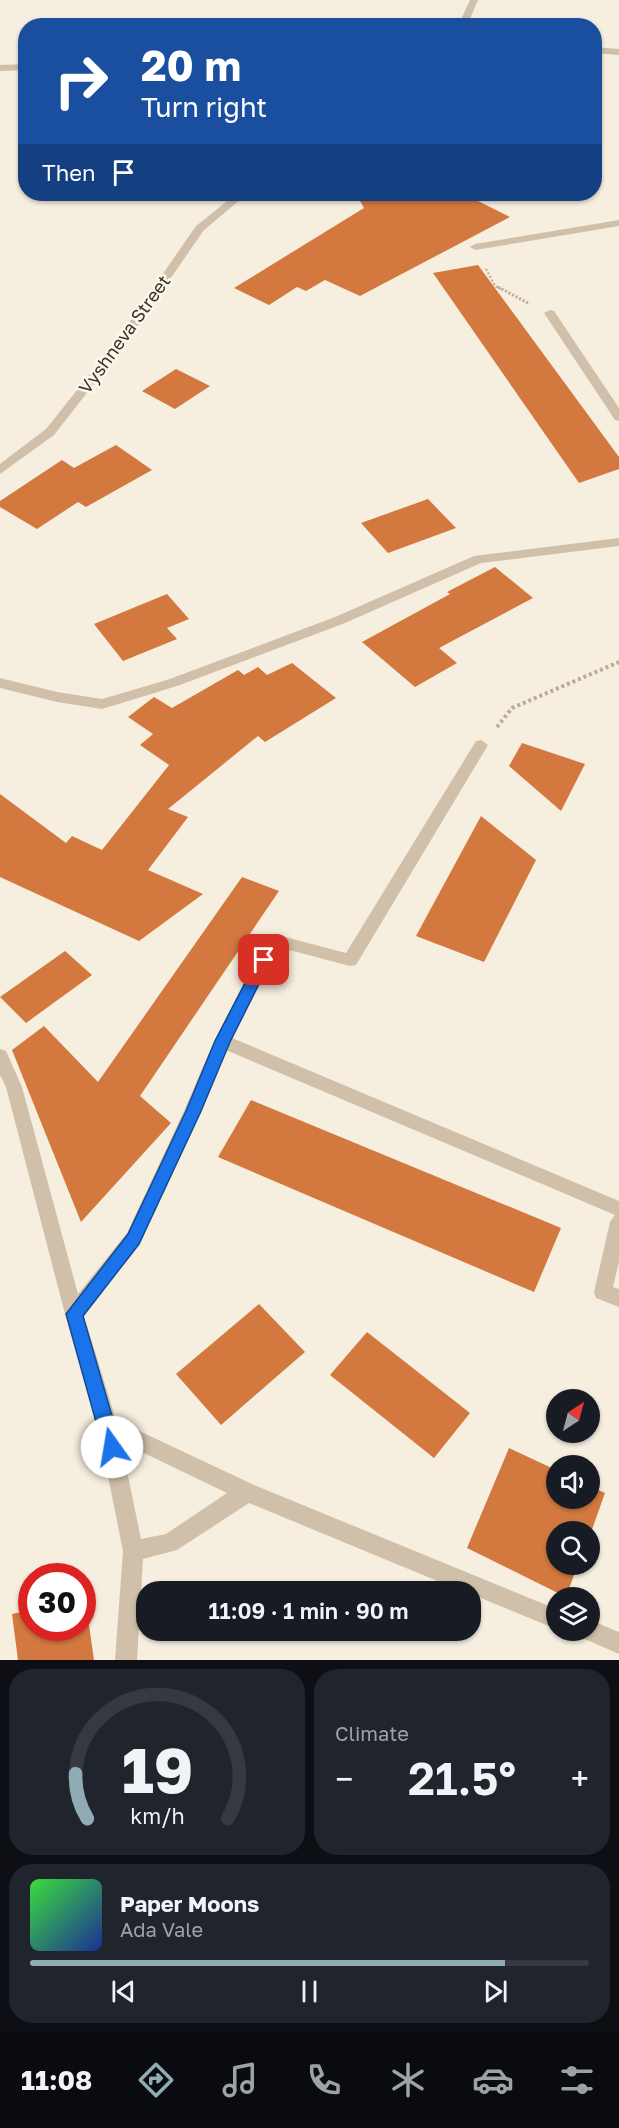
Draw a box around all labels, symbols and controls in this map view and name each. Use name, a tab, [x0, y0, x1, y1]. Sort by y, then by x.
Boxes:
text: 20 m	[141, 40, 241, 90]
icon: right	[42, 42, 120, 120]
text: Turn right	[141, 91, 267, 123]
icon: arrive	[107, 156, 140, 189]
text: Then	[42, 159, 95, 186]
street label: Vyshneva Street	[74, 270, 174, 398]
pin	[238, 934, 289, 985]
icon: arrive	[247, 943, 280, 976]
north arrow	[546, 1389, 600, 1443]
map controls	[546, 1389, 600, 1641]
position arrow	[80, 1415, 144, 1479]
button: sound	[546, 1455, 600, 1509]
button: search	[546, 1521, 600, 1575]
speed limit sign: 30	[18, 1563, 96, 1641]
button: layers	[546, 1587, 600, 1641]
text: 11:09 · 1 min · 90 m	[208, 1597, 409, 1624]
text: Climate	[335, 1721, 409, 1745]
text: 19	[121, 1732, 193, 1807]
text: 21.5°	[408, 1751, 516, 1805]
text: −	[335, 1759, 353, 1798]
text: +	[571, 1759, 589, 1798]
text: km/h	[130, 1803, 184, 1829]
text: Paper Moons	[120, 1890, 259, 1917]
text: Ada Vale	[120, 1917, 203, 1941]
icon: previous	[107, 1975, 140, 2008]
icon: pause	[293, 1975, 326, 2008]
icon: next	[479, 1975, 512, 2008]
icon: directions	[135, 2059, 177, 2101]
icon: music	[219, 2059, 261, 2101]
icon: phone	[303, 2059, 345, 2101]
icon: climate	[387, 2059, 429, 2101]
icon: car	[472, 2059, 514, 2101]
icon: filters	[556, 2059, 598, 2101]
text: 11:08	[21, 2064, 92, 2096]

